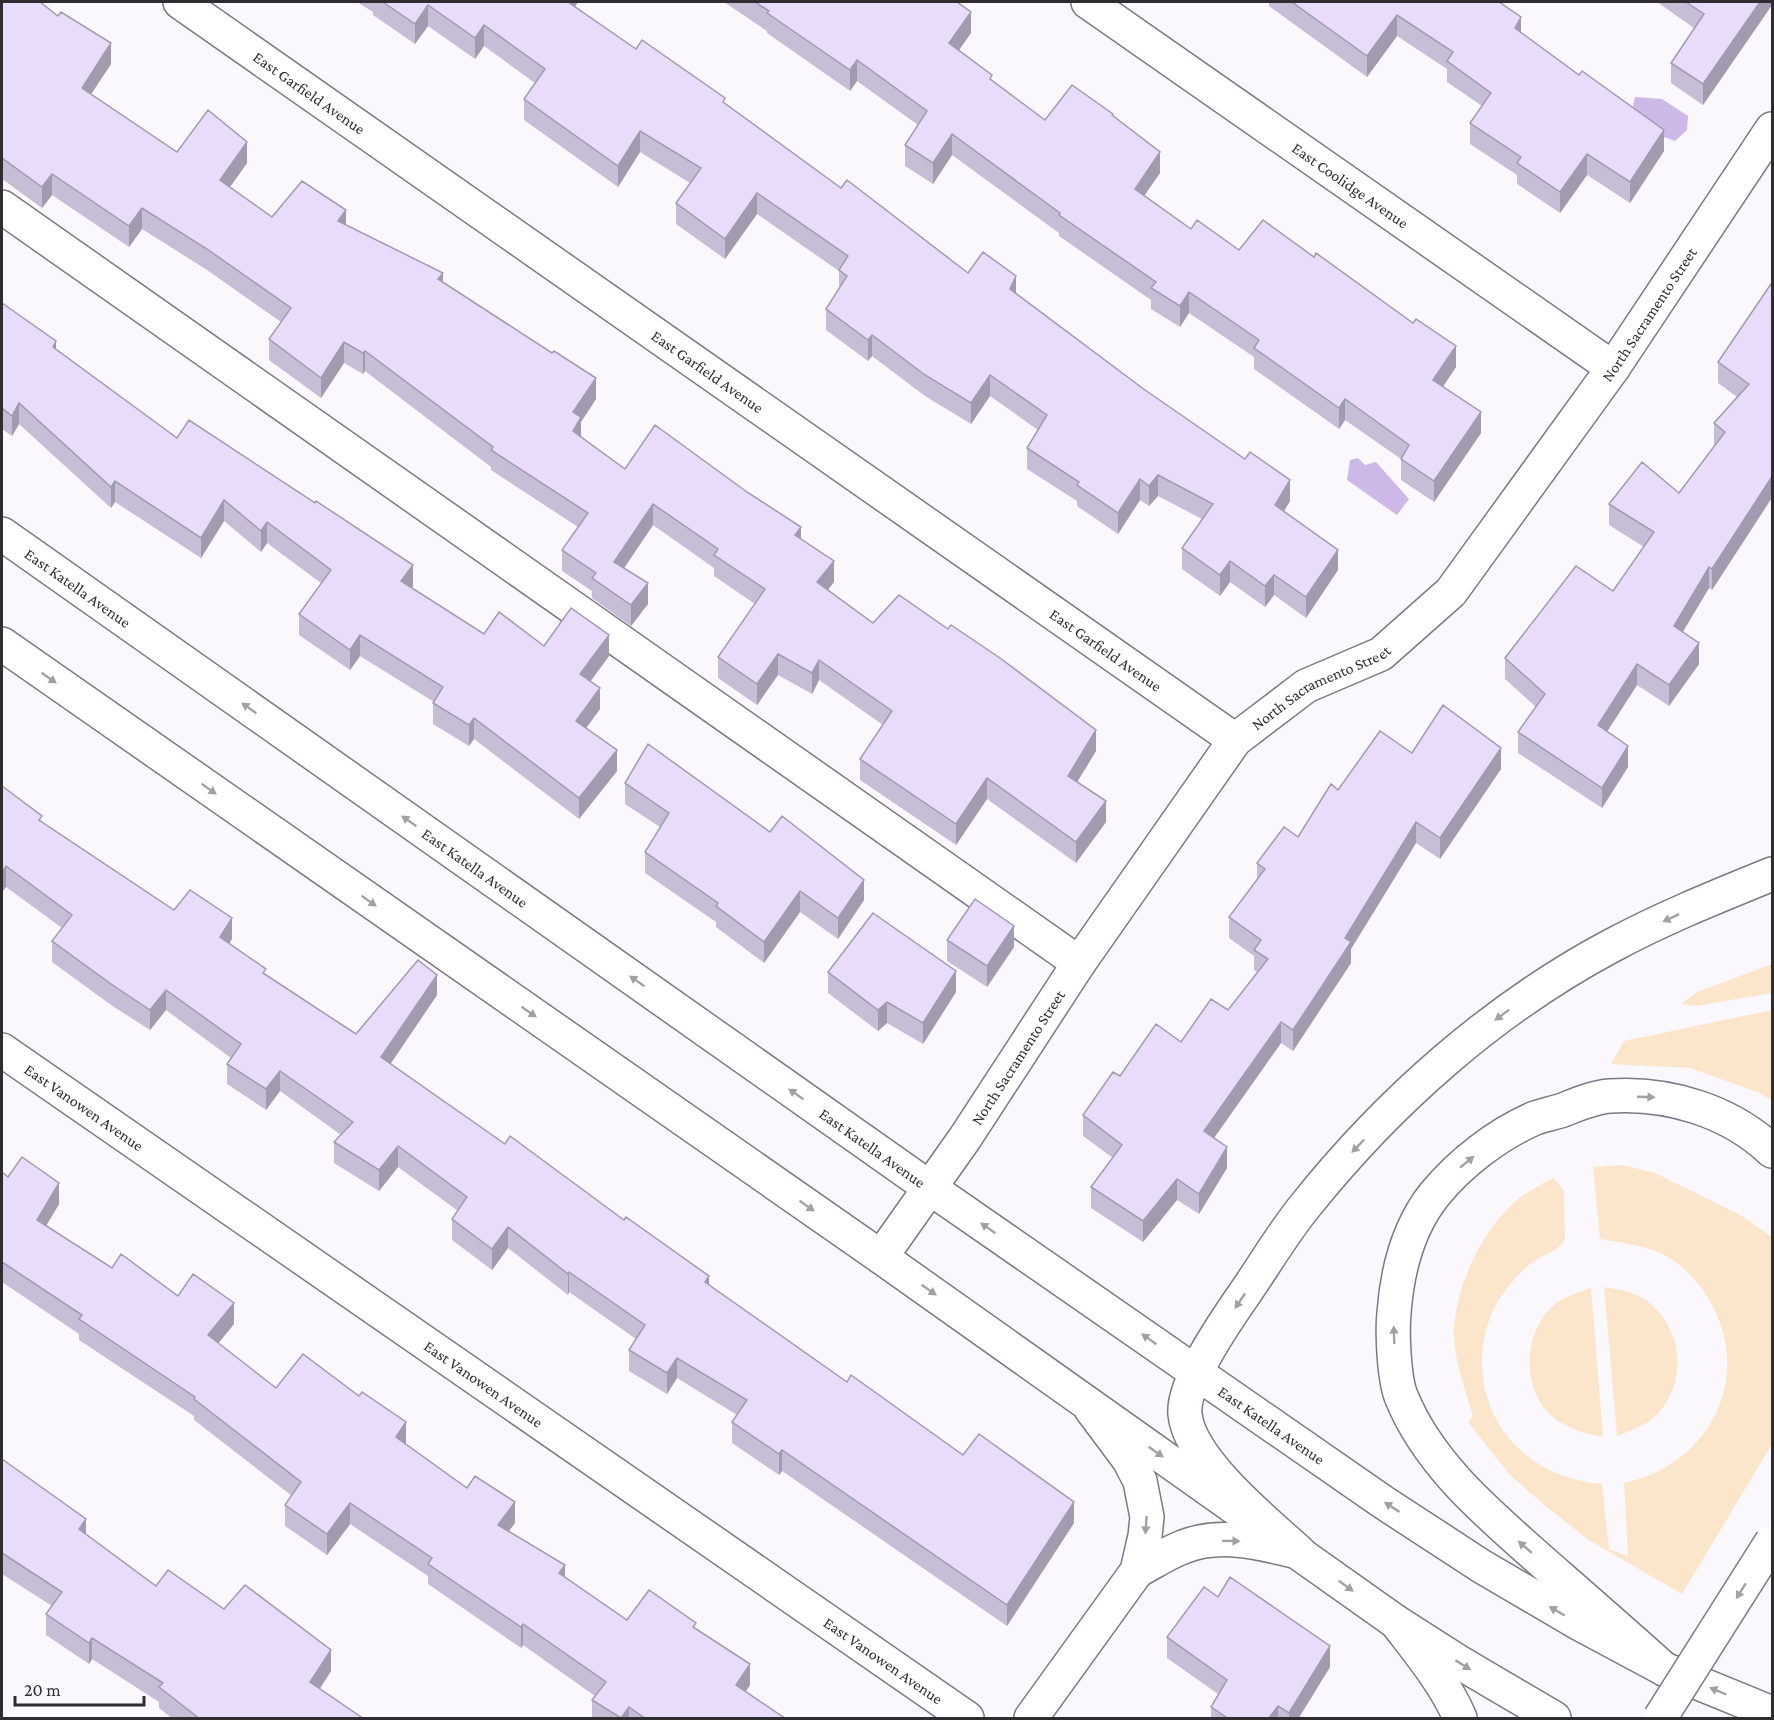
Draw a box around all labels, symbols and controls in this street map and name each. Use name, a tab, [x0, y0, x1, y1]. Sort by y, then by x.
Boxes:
street label: East Garfield Avenue	[250, 48, 369, 137]
street label: East Coolidge Avenue	[1289, 139, 1412, 231]
street label: North Sacramento Street	[1598, 243, 1700, 384]
street label: East Garfield Avenue	[649, 326, 767, 416]
street label: East Katella Avenue	[22, 545, 134, 631]
street label: East Garfield Avenue	[1047, 605, 1165, 695]
street label: North Sacramento Street	[1248, 641, 1394, 733]
one-way arrow	[41, 672, 57, 684]
one-way arrow	[242, 702, 258, 714]
one-way arrow	[201, 783, 217, 795]
one-way arrow	[401, 815, 417, 827]
street label: East Katella Avenue	[419, 825, 531, 911]
one-way arrow	[361, 895, 377, 907]
one-way arrow	[1662, 914, 1679, 923]
one-way arrow	[629, 975, 645, 987]
street label: North Sacramento Street	[968, 986, 1068, 1128]
one-way arrow	[521, 1006, 537, 1018]
one-way arrow	[1494, 1009, 1510, 1022]
street label: East Vanowen Avenue	[22, 1060, 147, 1154]
one-way arrow	[789, 1088, 805, 1100]
one-way arrow	[1636, 1093, 1655, 1102]
street label: East Katella Avenue	[816, 1104, 929, 1191]
one-way arrow	[1351, 1138, 1365, 1152]
one-way arrow	[1459, 1156, 1475, 1169]
one-way arrow	[798, 1200, 815, 1211]
one-way arrow	[980, 1223, 996, 1234]
one-way arrow	[920, 1284, 936, 1296]
one-way arrow	[1235, 1293, 1246, 1309]
one-way arrow	[1389, 1325, 1398, 1344]
one-way arrow	[1141, 1333, 1157, 1345]
street label: East Vanowen Avenue	[421, 1337, 546, 1430]
street label: East Katella Avenue	[1215, 1382, 1328, 1467]
one-way arrow	[1148, 1446, 1164, 1458]
one-way arrow	[1384, 1502, 1400, 1513]
one-way arrow	[1141, 1516, 1151, 1535]
one-way arrow	[1221, 1536, 1240, 1545]
one-way arrow	[1518, 1540, 1533, 1554]
one-way arrow	[1338, 1580, 1354, 1592]
one-way arrow	[1736, 1582, 1747, 1599]
one-way arrow	[1549, 1605, 1565, 1616]
street label: East Vanowen Avenue	[821, 1613, 946, 1707]
one-way arrow	[1455, 1659, 1471, 1670]
scale bar	[15, 1669, 144, 1707]
text: 20 m	[24, 1680, 61, 1700]
one-way arrow	[1709, 1686, 1727, 1696]

